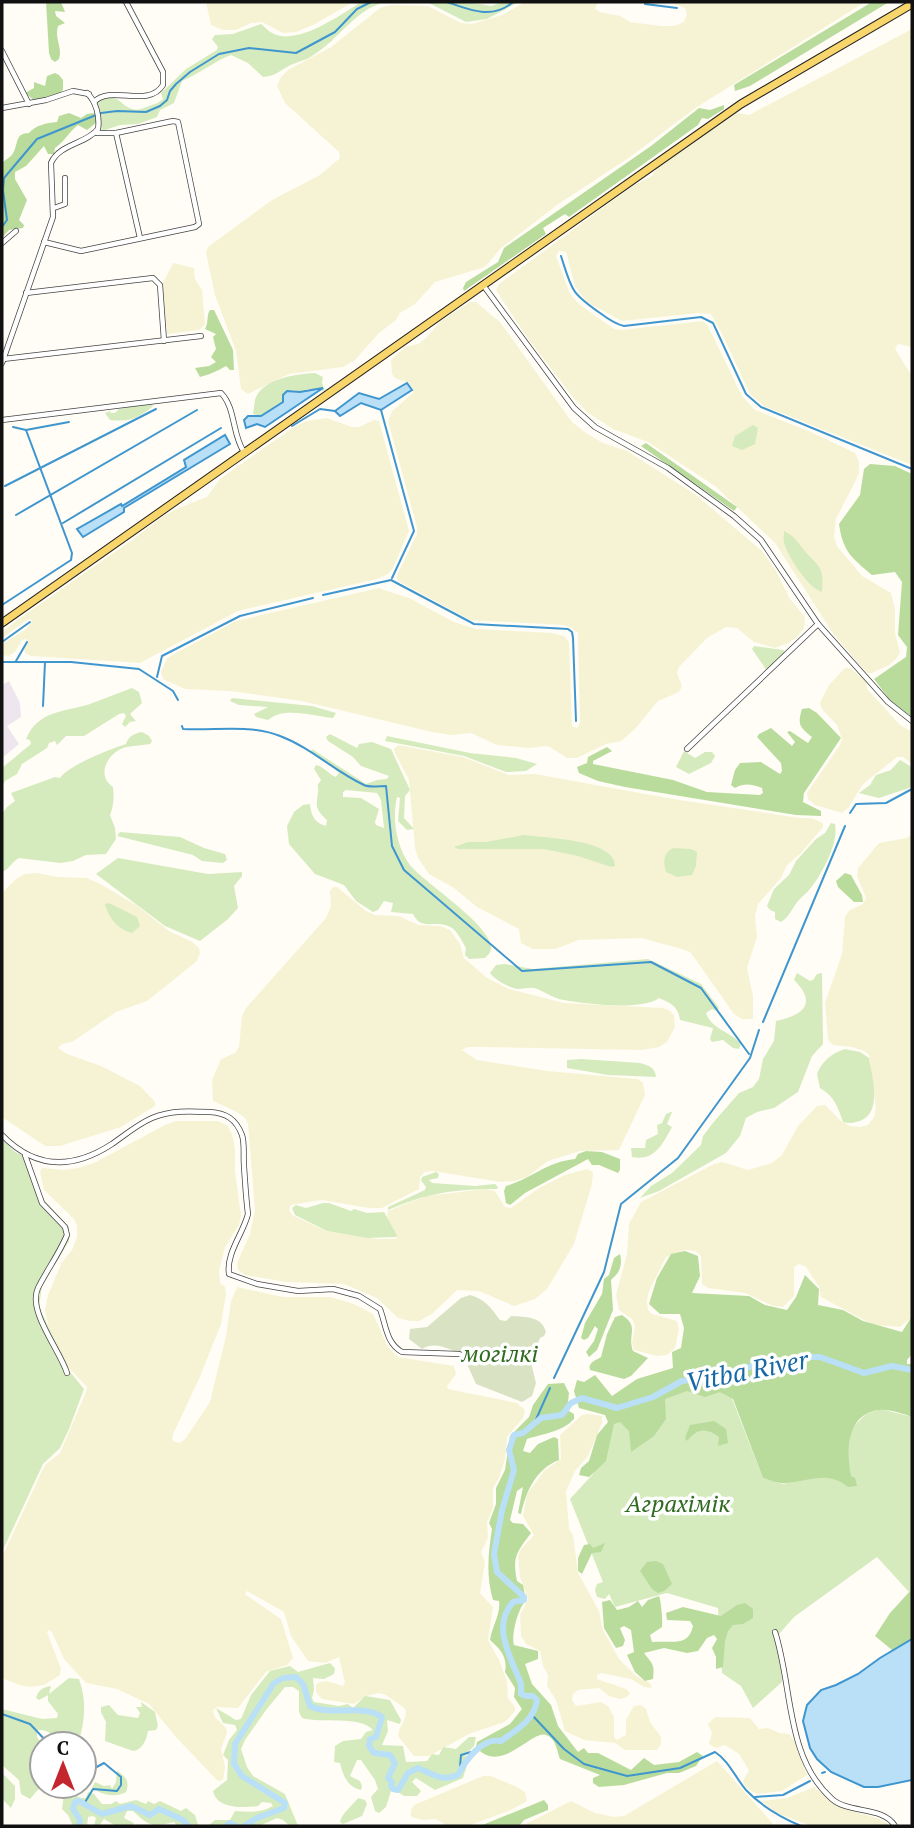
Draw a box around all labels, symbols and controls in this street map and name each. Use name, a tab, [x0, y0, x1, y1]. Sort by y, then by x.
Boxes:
park label: могілкі	[461, 1337, 539, 1369]
water label: Vitba River	[683, 1341, 812, 1399]
park label: Аграхімік	[624, 1487, 730, 1519]
north arrow	[28, 1730, 98, 1800]
text: С	[57, 1735, 69, 1760]

